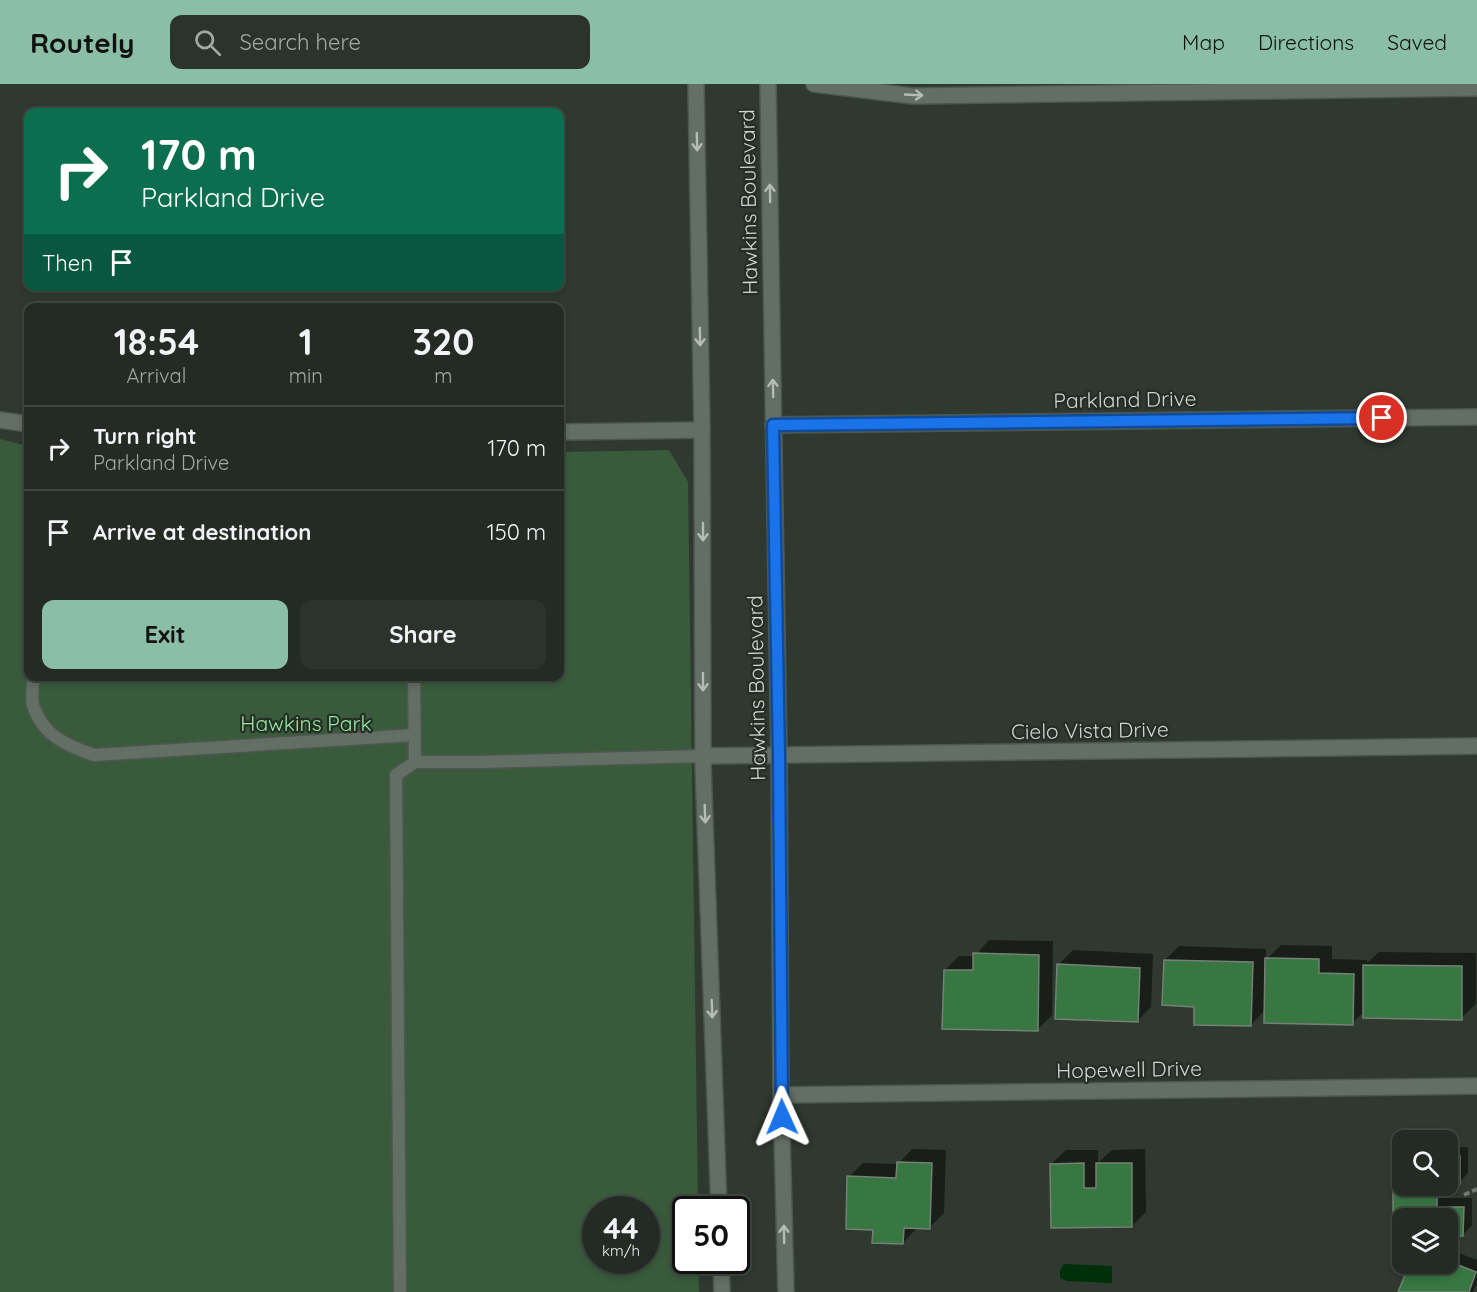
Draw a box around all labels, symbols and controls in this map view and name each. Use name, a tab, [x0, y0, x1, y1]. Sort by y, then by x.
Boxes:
search box	[170, 15, 590, 69]
text: Routely	[30, 25, 134, 60]
icon: search	[191, 26, 224, 59]
text: Search here	[239, 28, 361, 56]
text: Map	[1182, 29, 1225, 55]
text: Directions	[1258, 29, 1354, 55]
text: Saved	[1387, 29, 1447, 55]
one-way arrow	[904, 90, 923, 101]
street label: Hawkins Boulevard	[733, 109, 763, 295]
text: 170 m	[141, 128, 257, 181]
icon: right	[42, 132, 120, 210]
one-way arrow	[691, 132, 702, 152]
text: Parkland Drive	[141, 180, 325, 214]
one-way arrow	[764, 183, 776, 203]
icon: arrive	[105, 246, 138, 279]
text: Then	[42, 249, 93, 277]
text: 18:54	[114, 319, 199, 364]
text: 1	[299, 319, 313, 364]
text: 320	[412, 319, 474, 364]
one-way arrow	[695, 327, 706, 347]
text: Arrival	[126, 363, 186, 388]
text: min	[289, 363, 323, 388]
text: m	[434, 363, 453, 388]
one-way arrow	[767, 378, 779, 398]
street label: Parkland Drive	[1053, 385, 1197, 413]
pin	[1356, 392, 1407, 443]
icon: arrive	[1365, 401, 1398, 434]
text: Turn right	[93, 422, 197, 450]
icon: right	[42, 432, 75, 465]
text: 170 m	[487, 434, 546, 462]
text: Parkland Drive	[93, 450, 229, 475]
icon: arrive	[42, 516, 75, 549]
text: Arrive at destination	[93, 518, 311, 546]
text: 150 m	[487, 518, 546, 546]
one-way arrow	[697, 522, 709, 542]
street label: Hawkins Boulevard	[741, 595, 771, 781]
button: Exit	[42, 600, 288, 669]
button: Share	[300, 600, 546, 669]
one-way arrow	[697, 672, 709, 692]
park label: Hawkins Park	[240, 710, 372, 736]
street label: Cielo Vista Drive	[1011, 716, 1169, 744]
one-way arrow	[700, 804, 711, 824]
one-way arrow	[706, 999, 718, 1019]
street label: Hopewell Drive	[1056, 1055, 1202, 1083]
position arrow	[750, 1085, 814, 1149]
map controls	[1392, 1130, 1458, 1274]
button: search	[1392, 1130, 1458, 1196]
speed limit sign: 50	[672, 1196, 750, 1274]
button: layers	[1392, 1208, 1458, 1274]
text: 44	[603, 1209, 639, 1247]
one-way arrow	[778, 1224, 790, 1244]
text: km/h	[602, 1241, 640, 1260]

